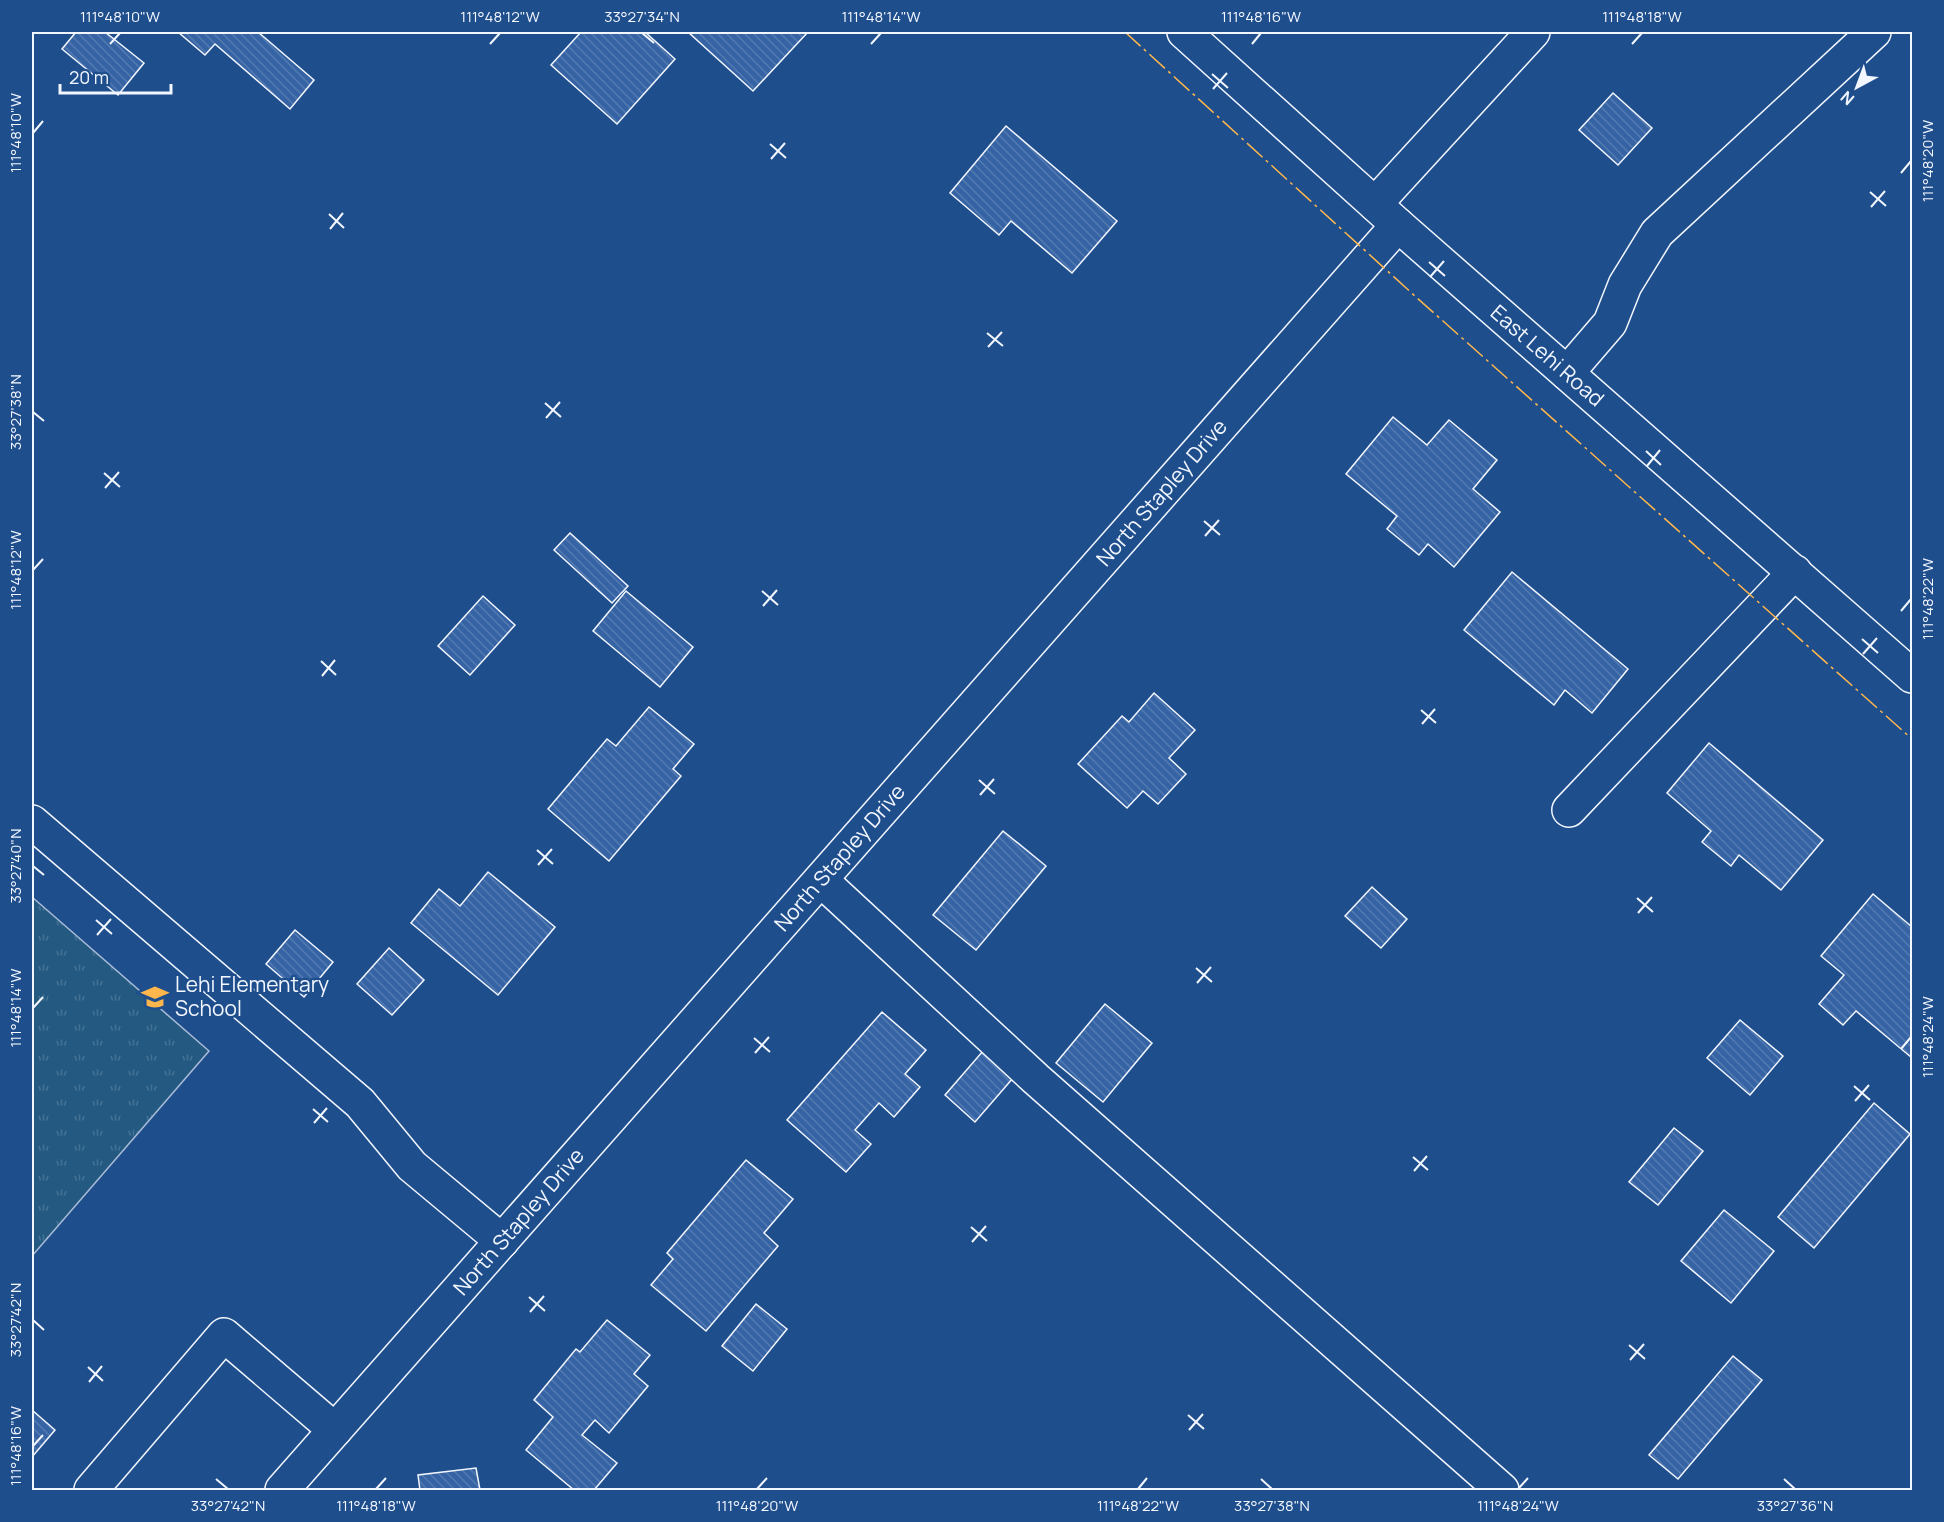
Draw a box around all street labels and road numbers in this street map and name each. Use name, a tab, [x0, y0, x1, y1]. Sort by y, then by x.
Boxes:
street label: East Lehi Road	[1485, 298, 1610, 412]
street label: North Stapley Drive	[1090, 413, 1233, 572]
street label: North Stapley Drive	[768, 778, 911, 937]
street label: North Stapley Drive	[447, 1142, 590, 1301]

